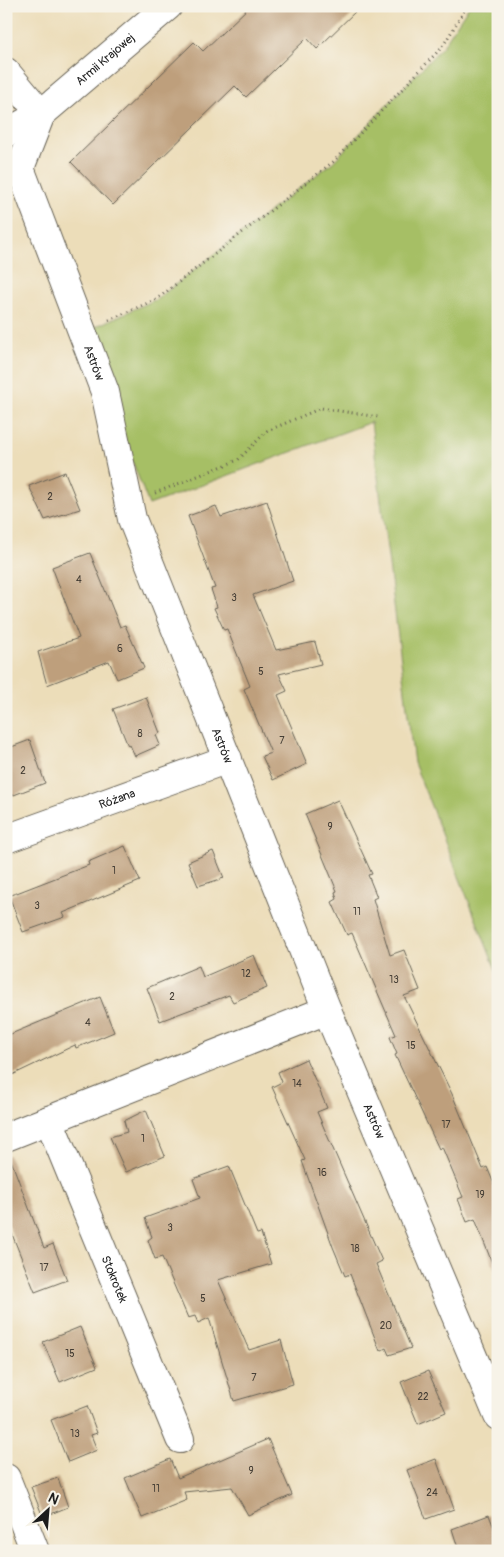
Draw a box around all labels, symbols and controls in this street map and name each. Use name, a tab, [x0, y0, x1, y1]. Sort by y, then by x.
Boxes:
street label: Armii Krajowej	[73, 30, 138, 89]
street label: Astrów	[80, 343, 108, 383]
house number: 2	[47, 491, 53, 503]
house number: 4	[76, 574, 82, 586]
house number: 3	[231, 592, 237, 604]
house number: 6	[117, 643, 123, 655]
house number: 5	[258, 666, 264, 678]
street label: Astrów	[208, 726, 236, 766]
house number: 8	[137, 728, 143, 740]
house number: 7	[279, 735, 285, 747]
house number: 2	[20, 765, 26, 777]
street label: Różana	[97, 785, 138, 812]
house number: 9	[327, 821, 333, 833]
house number: 1	[112, 865, 116, 877]
house number: 3	[34, 900, 40, 912]
house number: 11	[353, 906, 361, 918]
house number: 12	[241, 968, 251, 980]
house number: 13	[389, 974, 399, 986]
house number: 2	[169, 991, 175, 1003]
house number: 4	[85, 1017, 91, 1029]
house number: 15	[406, 1040, 416, 1052]
house number: 14	[292, 1078, 302, 1090]
street label: Astrów	[360, 1101, 388, 1141]
house number: 17	[441, 1119, 451, 1131]
house number: 1	[141, 1133, 145, 1145]
house number: 16	[317, 1167, 327, 1179]
house number: 19	[475, 1189, 485, 1201]
house number: 3	[167, 1222, 173, 1234]
house number: 18	[351, 1243, 359, 1255]
street label: Stokrotek	[98, 1253, 131, 1305]
house number: 17	[39, 1262, 49, 1274]
house number: 5	[200, 1293, 206, 1305]
house number: 20	[380, 1320, 392, 1332]
house number: 15	[65, 1348, 75, 1360]
house number: 7	[251, 1372, 257, 1384]
house number: 22	[417, 1391, 429, 1403]
house number: 13	[70, 1428, 80, 1440]
house number: 9	[248, 1465, 254, 1477]
house number: 11	[152, 1483, 160, 1495]
north arrow	[22, 1484, 72, 1534]
house number: 24	[426, 1487, 438, 1499]
text: N	[45, 1489, 61, 1508]

